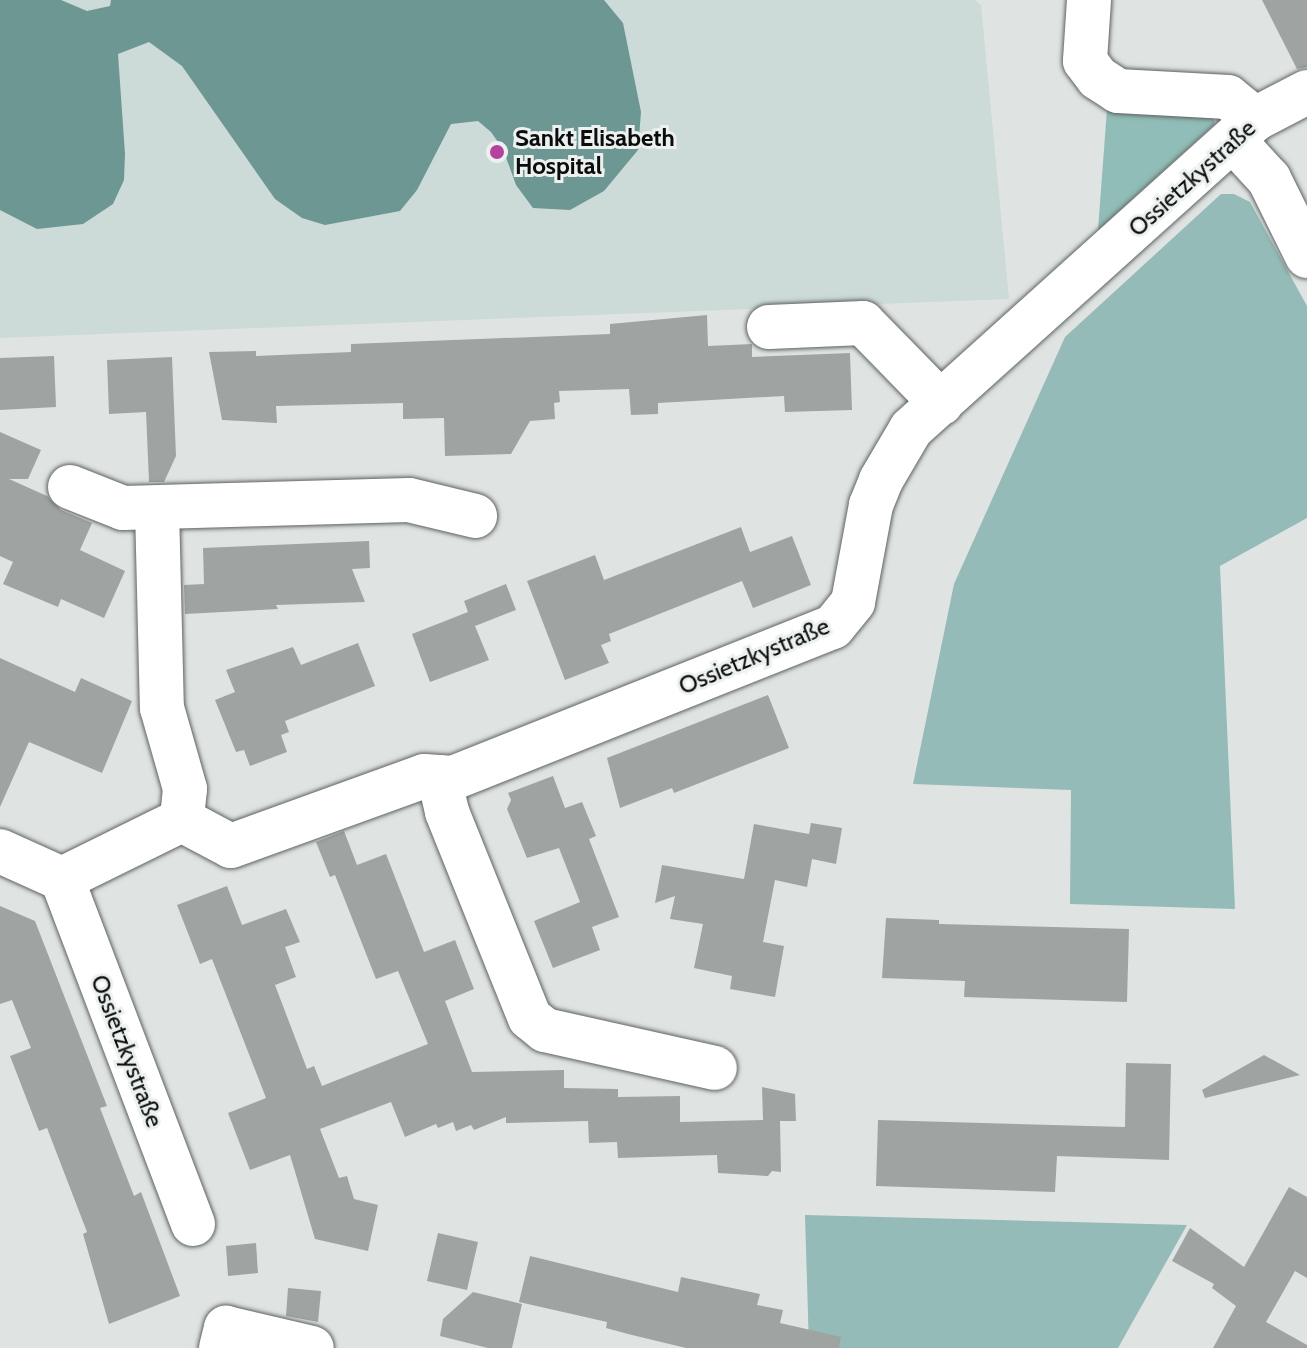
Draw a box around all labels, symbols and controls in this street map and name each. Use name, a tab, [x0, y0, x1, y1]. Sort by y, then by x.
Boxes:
street label: Ossietzkystraße	[1123, 114, 1261, 242]
place label: Sankt Elisabeth Hospital	[515, 124, 675, 180]
marker: Sankt Elisabeth Hospital	[486, 141, 508, 163]
street label: Ossietzkystraße	[674, 611, 834, 701]
street label: Ossietzkystraße	[85, 971, 169, 1131]

